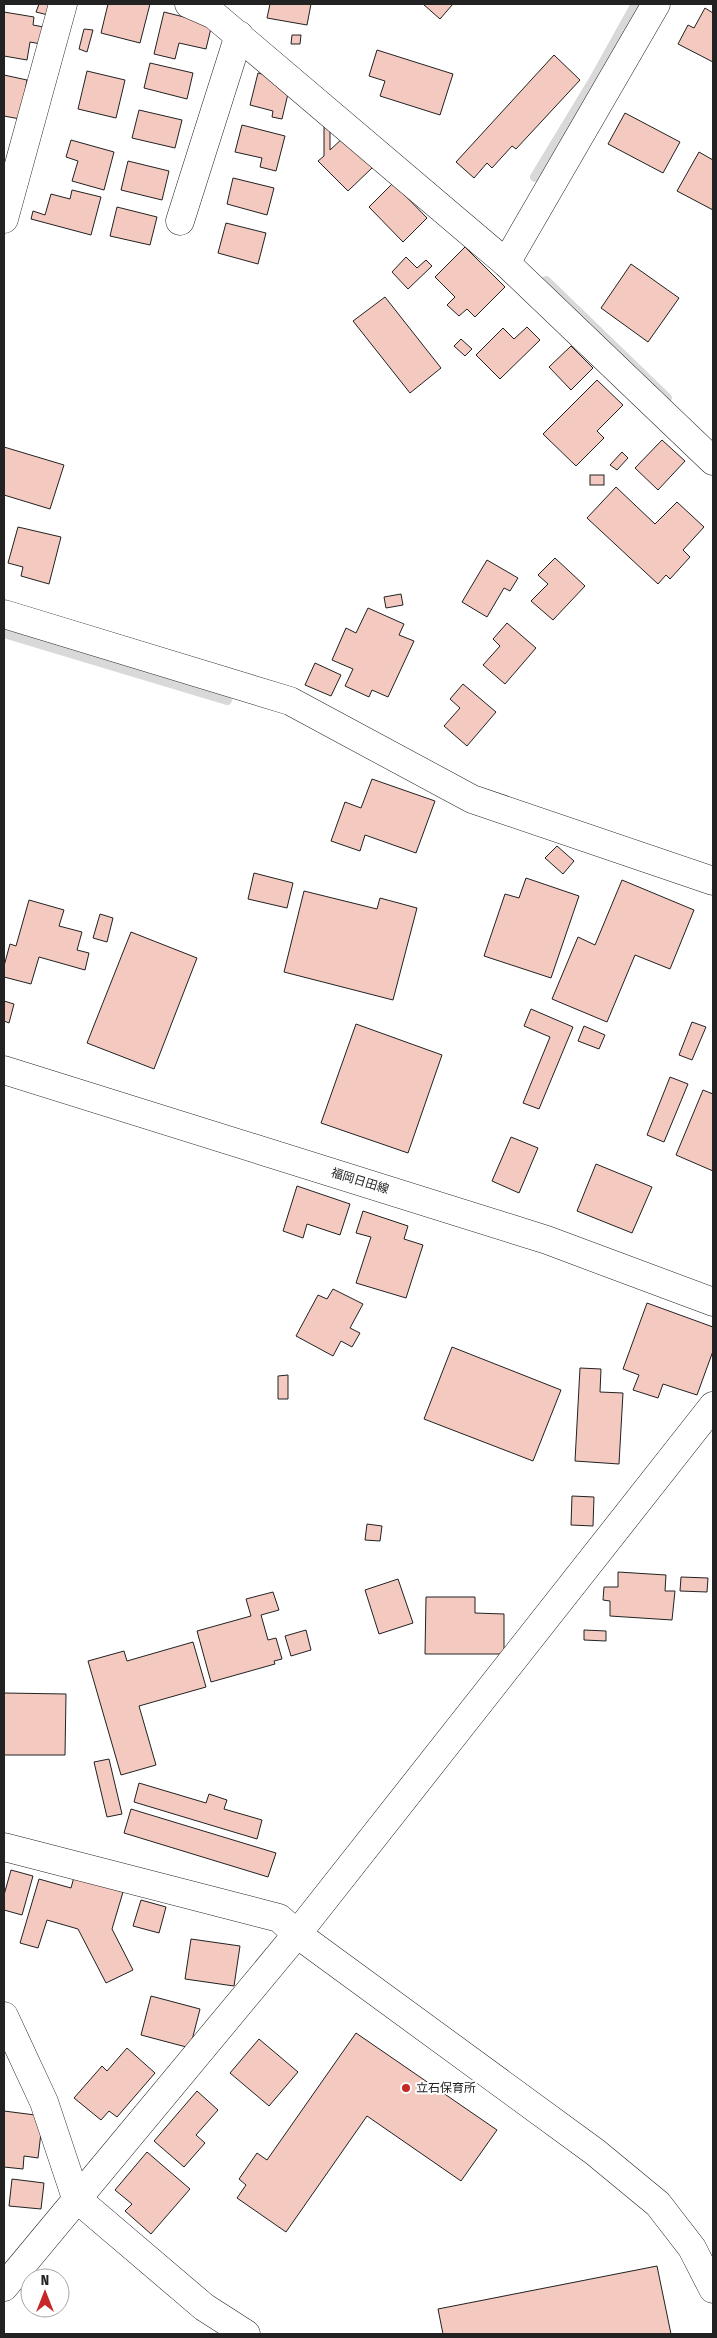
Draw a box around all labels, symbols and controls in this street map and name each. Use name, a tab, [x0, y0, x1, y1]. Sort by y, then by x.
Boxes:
street label: 福岡日田線	[329, 1166, 391, 1196]
place label: 立石保育所	[416, 2081, 476, 2095]
marker: 立石保育所	[400, 2082, 412, 2094]
north arrow	[20, 2268, 70, 2318]
text: N	[41, 2272, 49, 2289]

